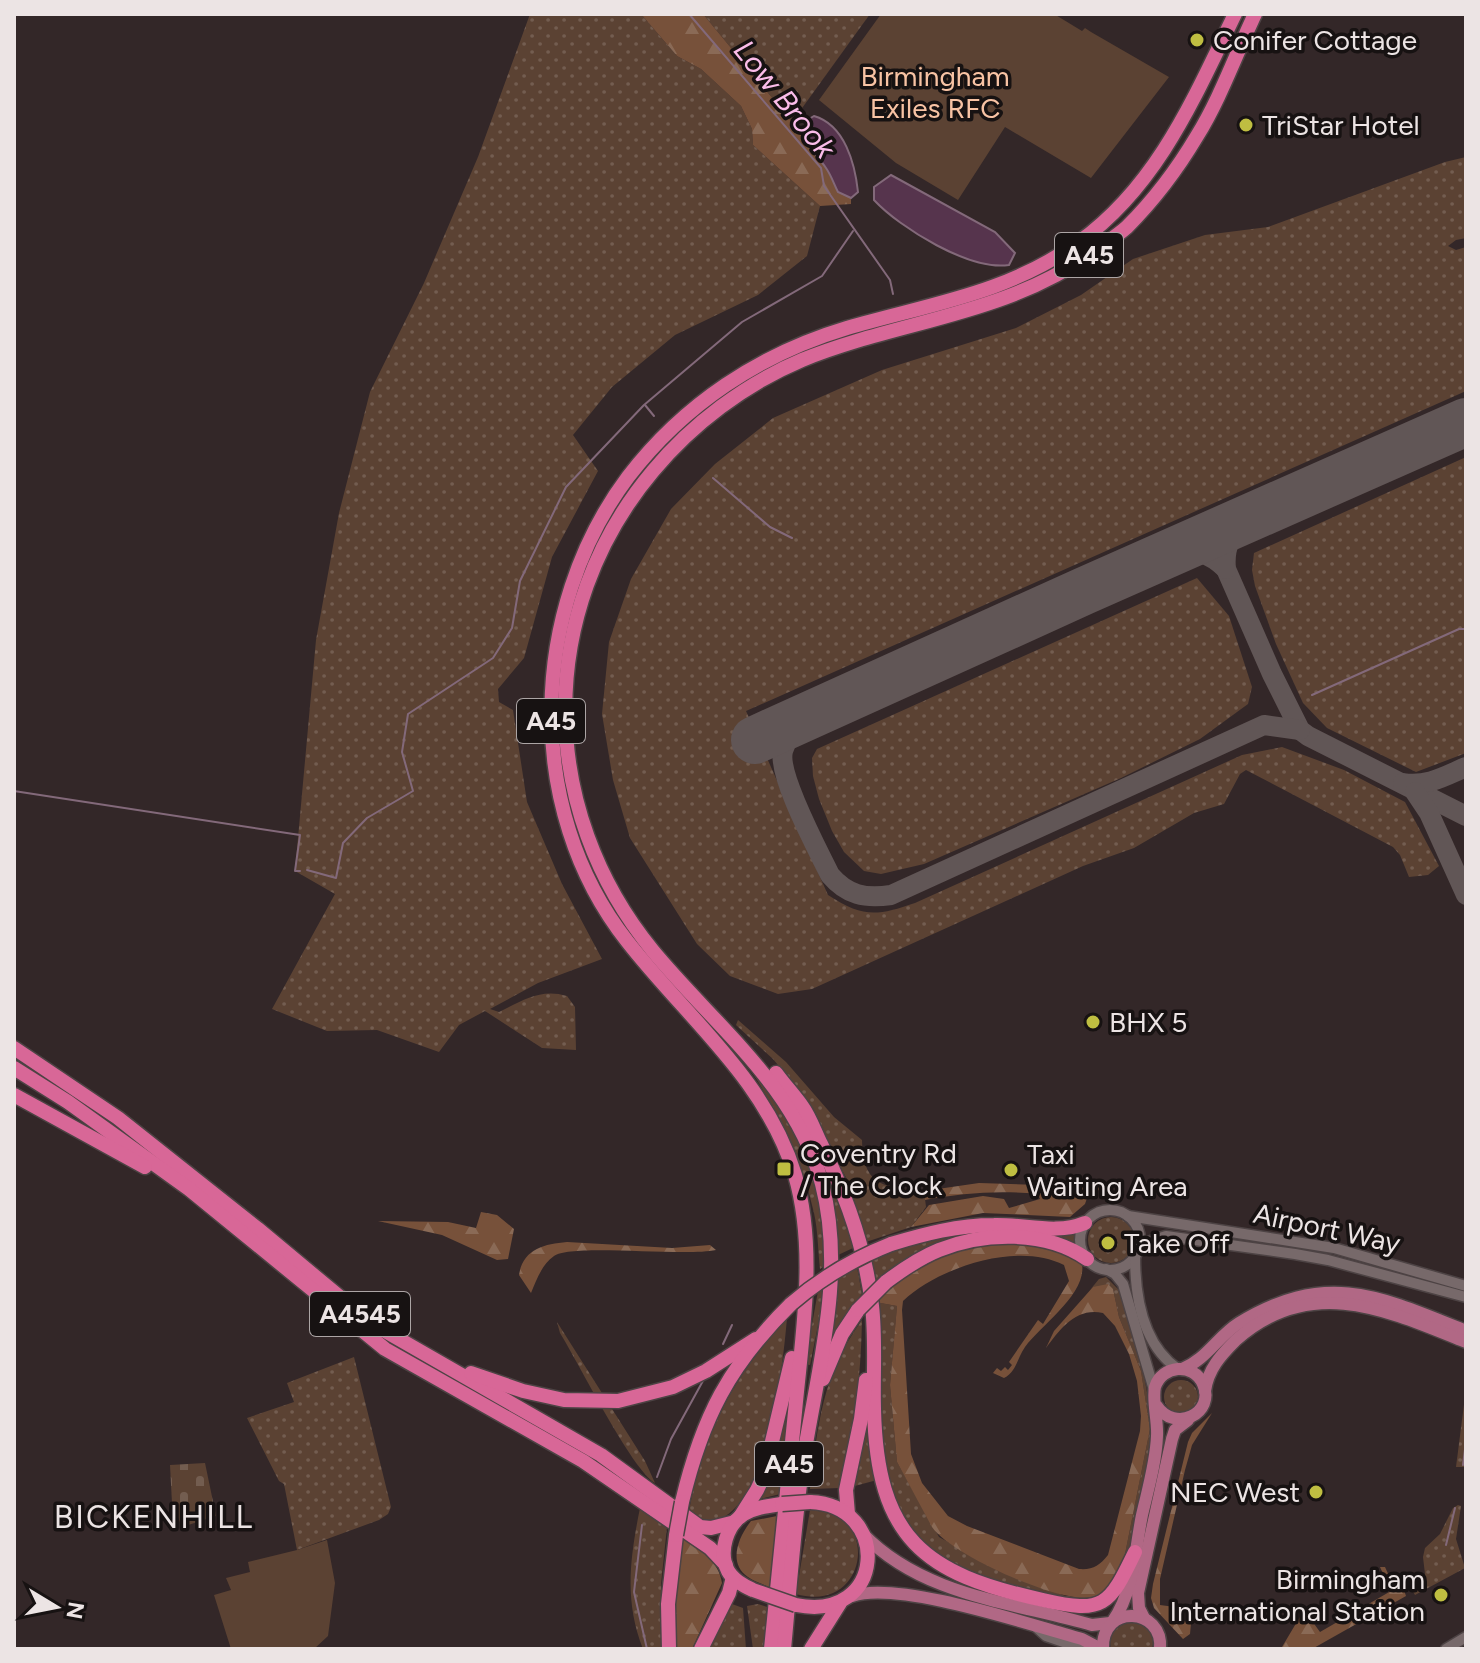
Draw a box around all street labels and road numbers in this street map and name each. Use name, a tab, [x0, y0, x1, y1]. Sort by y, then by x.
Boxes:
road number: A45	[1055, 233, 1123, 277]
road number: A45	[517, 699, 585, 743]
street label: Airport Way	[1250, 1196, 1404, 1260]
road number: A4545	[310, 1292, 410, 1336]
road number: A45	[755, 1442, 823, 1486]

